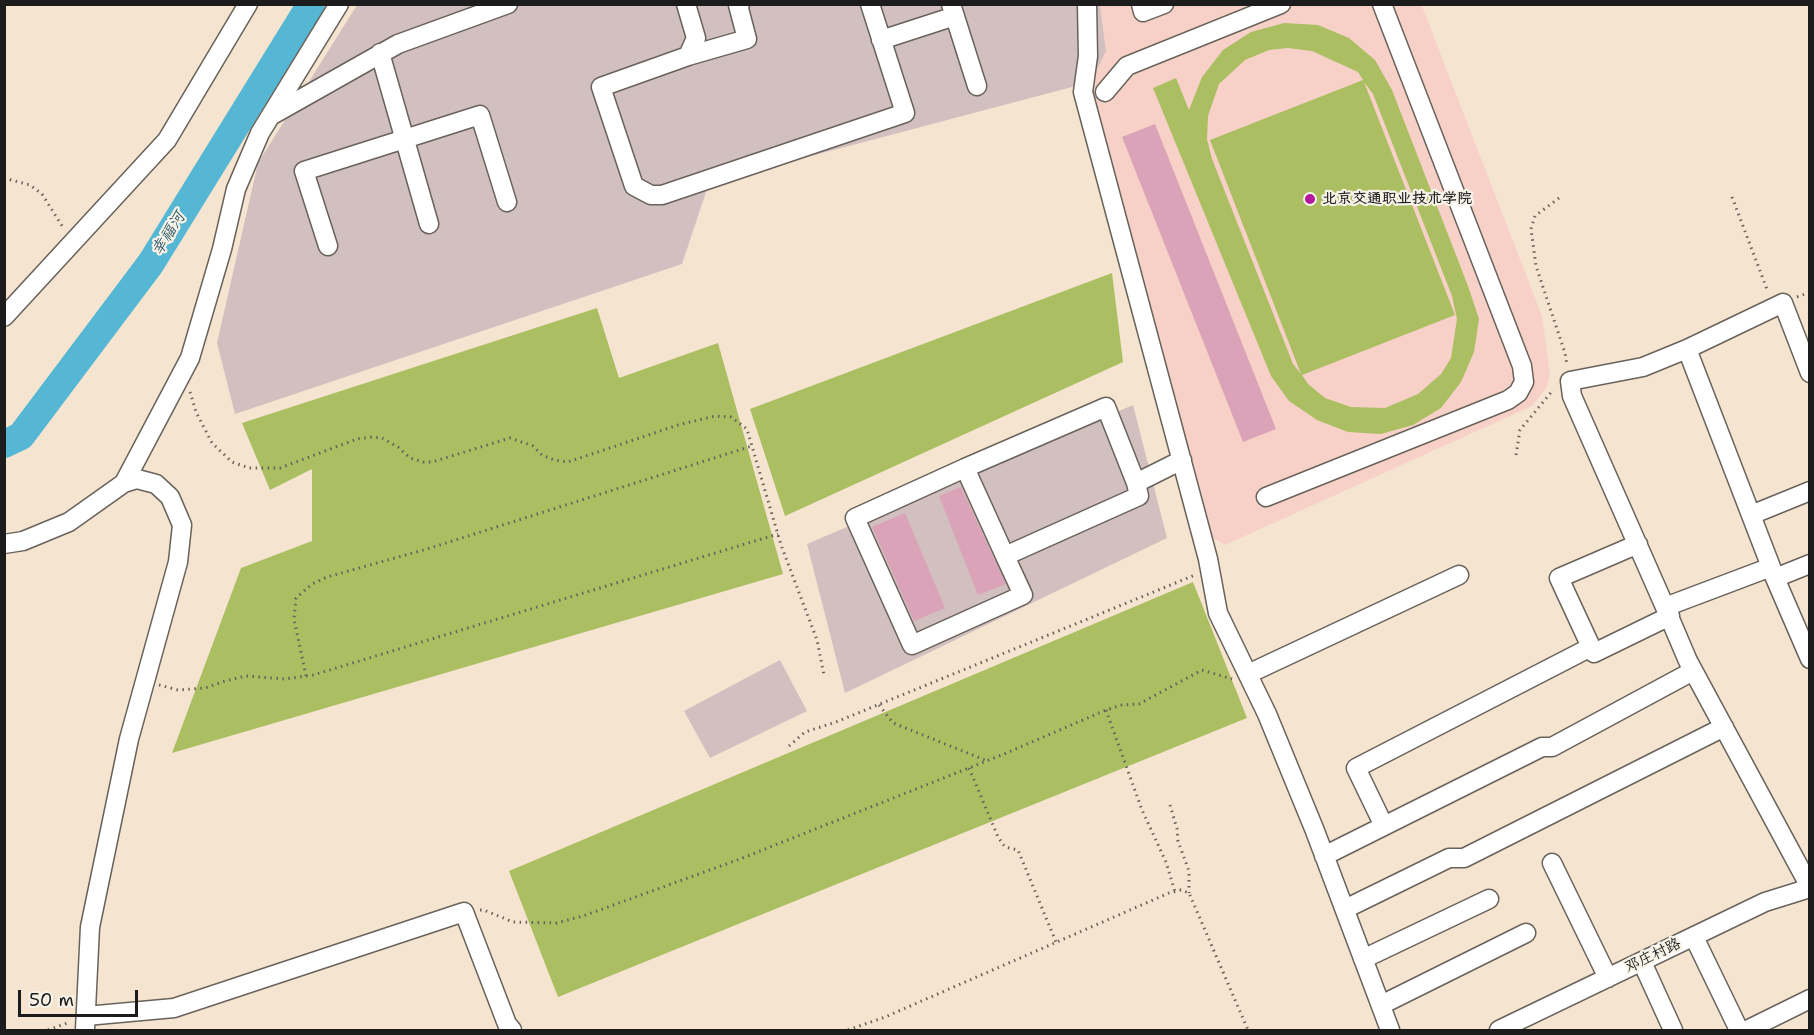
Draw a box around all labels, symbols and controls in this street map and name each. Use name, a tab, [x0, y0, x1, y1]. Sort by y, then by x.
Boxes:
place label: 北京交通职业技术学院	[1322, 190, 1472, 208]
marker: 北京交通职业技术学院	[1303, 192, 1317, 206]
water label: 幸福河	[148, 209, 190, 259]
street label: 邓庄村路	[1622, 935, 1684, 977]
scale bar	[21, 978, 141, 1016]
text: 50 m	[29, 988, 74, 1012]

